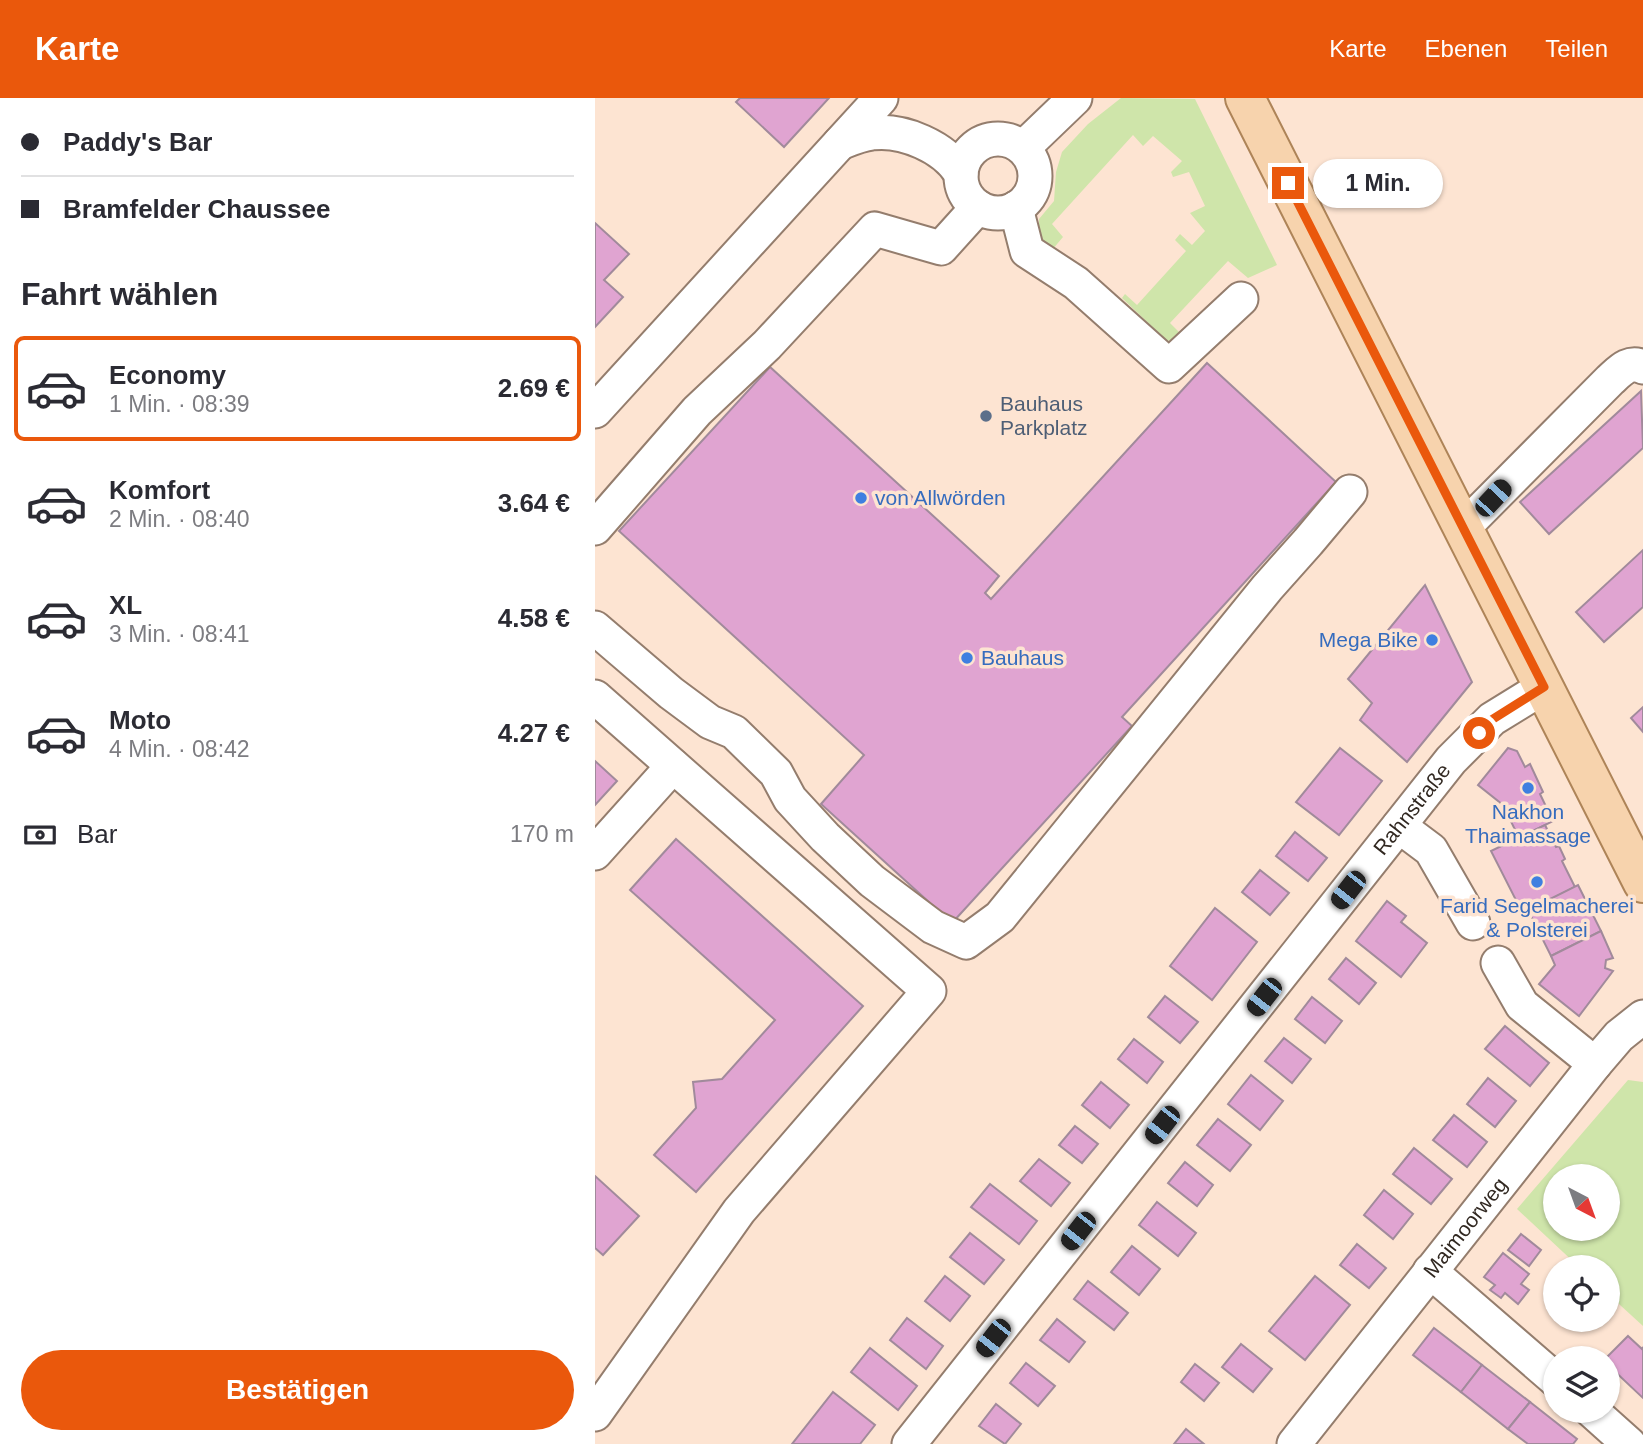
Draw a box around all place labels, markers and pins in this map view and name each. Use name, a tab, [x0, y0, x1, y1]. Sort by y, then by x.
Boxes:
place label: Bauhaus Parkplatz	[1000, 392, 1088, 439]
marker: Bauhaus Parkplatz	[978, 408, 994, 424]
place label: von Allwörden	[875, 486, 1006, 509]
marker: von Allwörden	[853, 490, 869, 506]
place label: Mega Bike	[1319, 628, 1418, 651]
marker: Mega Bike	[1424, 632, 1440, 648]
place label: Bauhaus	[981, 646, 1064, 669]
marker: Bauhaus	[959, 650, 975, 666]
marker: Nakhon Thaimassage	[1520, 780, 1536, 796]
place label: Nakhon Thaimassage	[1465, 800, 1591, 847]
marker: Farid Segelmacherei & Polsterei	[1529, 874, 1545, 890]
place label: Farid Segelmacherei & Polsterei	[1440, 894, 1634, 941]

